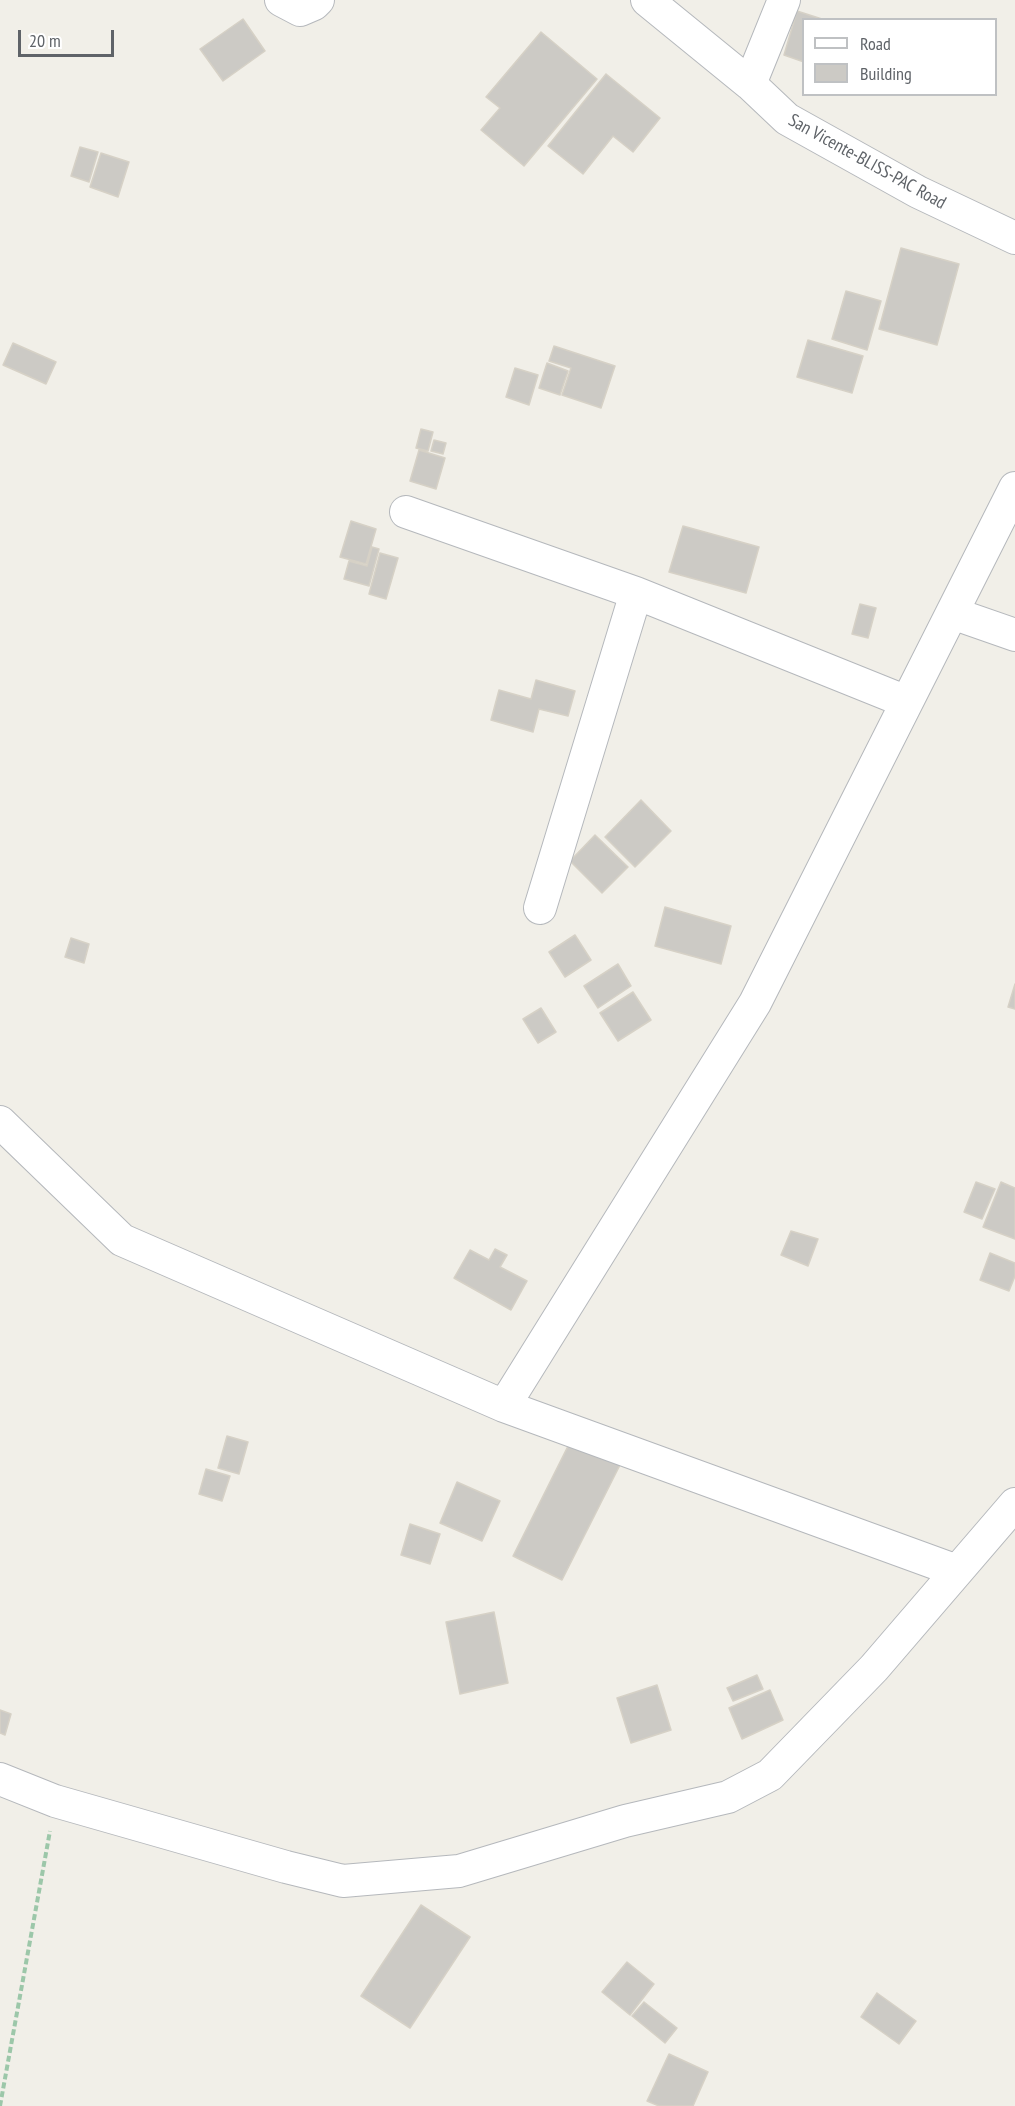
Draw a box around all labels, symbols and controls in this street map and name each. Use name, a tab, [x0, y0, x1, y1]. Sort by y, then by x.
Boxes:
scale bar	[21, 18, 117, 56]
legend	[802, 18, 997, 96]
text: 20 m	[29, 29, 61, 52]
text: Road	[860, 32, 891, 55]
text: Building	[860, 62, 912, 85]
street label: San Vicente-BLISS-PAC Road	[785, 110, 949, 214]

